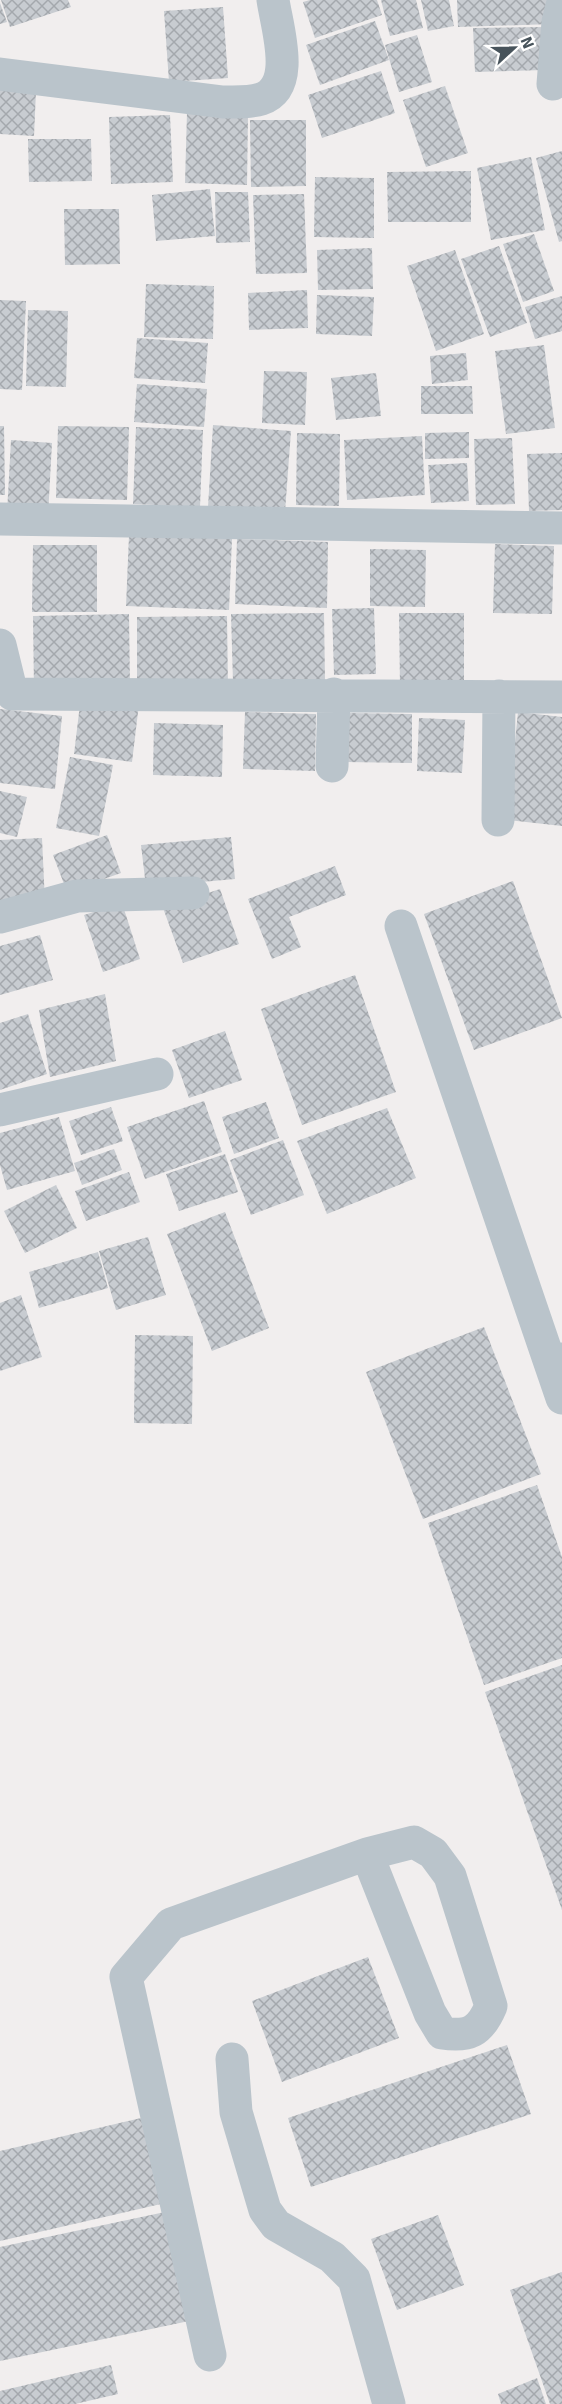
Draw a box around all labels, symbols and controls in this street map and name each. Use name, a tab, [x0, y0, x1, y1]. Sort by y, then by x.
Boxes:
north arrow	[484, 18, 544, 78]
text: N	[516, 34, 538, 52]

